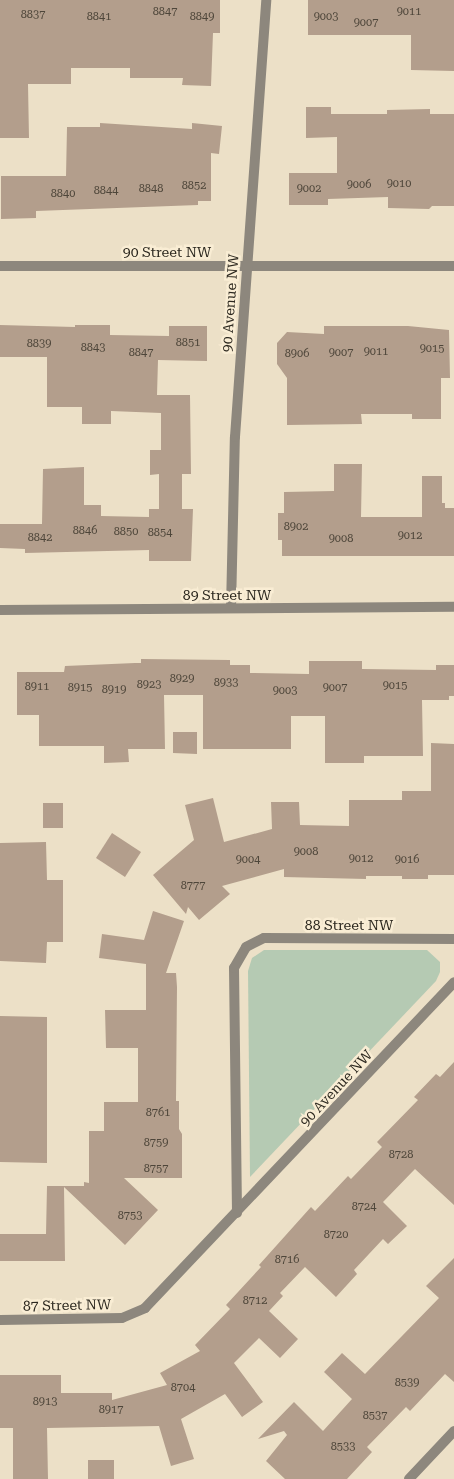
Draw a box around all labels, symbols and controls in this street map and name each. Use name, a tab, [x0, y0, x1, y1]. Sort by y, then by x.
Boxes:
house number: 8847	[153, 5, 177, 19]
house number: 9011	[397, 5, 421, 19]
house number: 8837	[21, 8, 45, 22]
house number: 8841	[87, 10, 111, 24]
house number: 8849	[190, 10, 214, 24]
house number: 9003	[314, 10, 338, 24]
house number: 9007	[354, 16, 378, 30]
house number: 9010	[387, 177, 411, 191]
house number: 9006	[347, 178, 371, 192]
house number: 8852	[182, 179, 206, 193]
house number: 8848	[139, 182, 163, 196]
house number: 9002	[297, 182, 321, 196]
house number: 8844	[94, 184, 118, 198]
house number: 8840	[51, 187, 75, 201]
street label: 90 Street NW	[123, 244, 211, 260]
street label: 90 Avenue NW	[218, 253, 242, 353]
house number: 8851	[176, 336, 200, 350]
house number: 8839	[27, 337, 51, 351]
house number: 8843	[81, 341, 105, 355]
house number: 9015	[420, 342, 444, 356]
house number: 9011	[364, 345, 388, 359]
house number: 8847	[129, 346, 153, 360]
house number: 9007	[329, 346, 353, 360]
house number: 8906	[285, 347, 309, 361]
house number: 8902	[284, 520, 308, 534]
house number: 8846	[73, 524, 97, 538]
house number: 8850	[114, 525, 138, 539]
house number: 8854	[148, 526, 172, 540]
house number: 9012	[398, 529, 422, 543]
house number: 8842	[28, 531, 52, 545]
house number: 9008	[329, 532, 353, 546]
street label: 89 Street NW	[183, 587, 271, 603]
house number: 8929	[170, 672, 194, 686]
house number: 8933	[214, 676, 238, 690]
house number: 8923	[137, 678, 161, 692]
house number: 9015	[383, 679, 407, 693]
house number: 8911	[25, 680, 49, 694]
house number: 8915	[68, 681, 92, 695]
house number: 9007	[323, 681, 347, 695]
house number: 8919	[102, 683, 126, 697]
house number: 9003	[273, 684, 297, 698]
house number: 9008	[294, 845, 318, 859]
house number: 9012	[349, 852, 373, 866]
house number: 9004	[236, 853, 260, 867]
house number: 9016	[395, 853, 419, 867]
house number: 8777	[181, 879, 205, 893]
street label: 88 Street NW	[305, 917, 393, 933]
street label: 90 Avenue NW	[296, 1046, 376, 1130]
house number: 8761	[146, 1106, 170, 1120]
house number: 8759	[144, 1136, 168, 1150]
house number: 8728	[389, 1148, 413, 1162]
house number: 8757	[144, 1162, 168, 1176]
house number: 8724	[352, 1200, 376, 1214]
house number: 8753	[118, 1209, 142, 1223]
house number: 8720	[324, 1228, 348, 1242]
house number: 8716	[275, 1253, 299, 1267]
house number: 8712	[243, 1294, 267, 1308]
street label: 87 Street NW	[23, 1296, 111, 1314]
house number: 8539	[395, 1376, 419, 1390]
house number: 8704	[171, 1381, 195, 1395]
house number: 8913	[33, 1395, 57, 1409]
house number: 8917	[99, 1403, 123, 1417]
house number: 8537	[363, 1409, 387, 1423]
house number: 8533	[331, 1440, 355, 1454]

